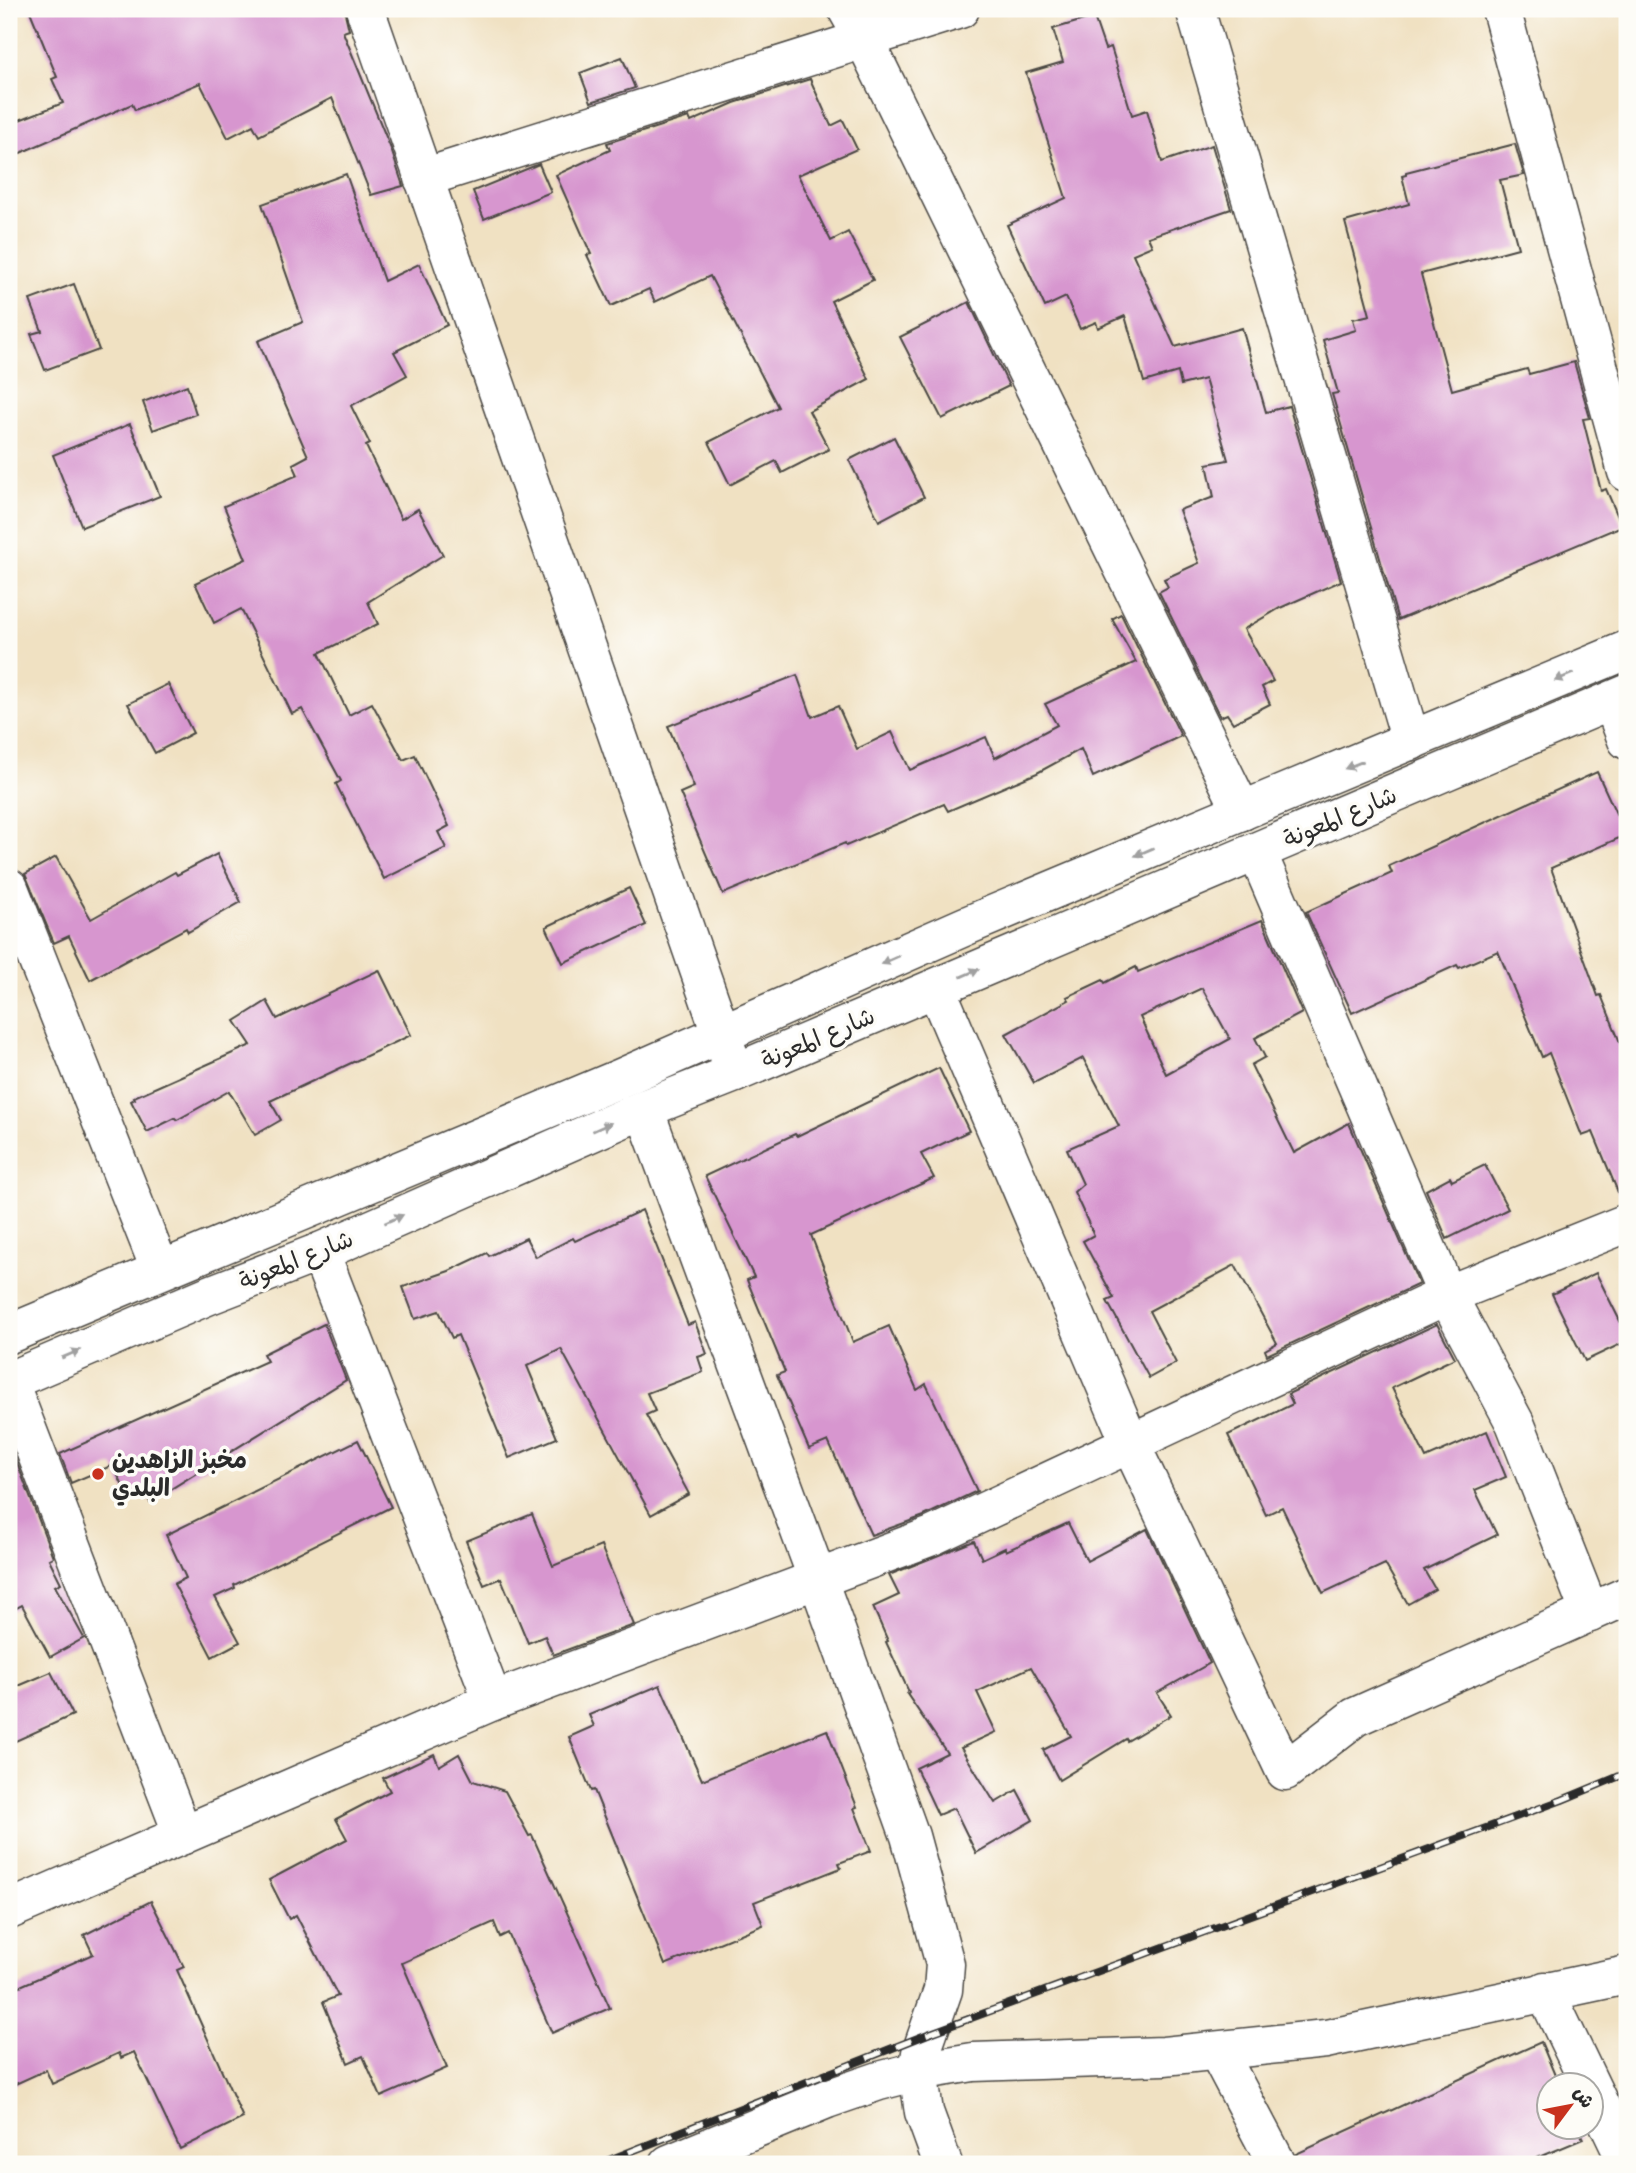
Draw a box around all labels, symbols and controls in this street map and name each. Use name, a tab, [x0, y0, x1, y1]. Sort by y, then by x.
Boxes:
one-way arrow	[1554, 672, 1575, 683]
one-way arrow	[1344, 759, 1365, 770]
street label: شارع المعونة	[1276, 774, 1404, 860]
one-way arrow	[1134, 847, 1155, 858]
one-way arrow	[880, 954, 900, 966]
one-way arrow	[960, 968, 981, 979]
street label: شارع المعونة	[754, 995, 882, 1081]
one-way arrow	[592, 1121, 613, 1132]
one-way arrow	[384, 1213, 404, 1225]
street label: شارع المعونة	[232, 1218, 360, 1302]
one-way arrow	[61, 1348, 82, 1359]
place label: مخبز الزاهدين البلدي	[112, 1439, 247, 1509]
marker: مخبز الزاهدين البلدي	[90, 1466, 106, 1482]
north arrow	[1534, 2072, 1604, 2142]
text: ش	[1564, 2080, 1604, 2115]

